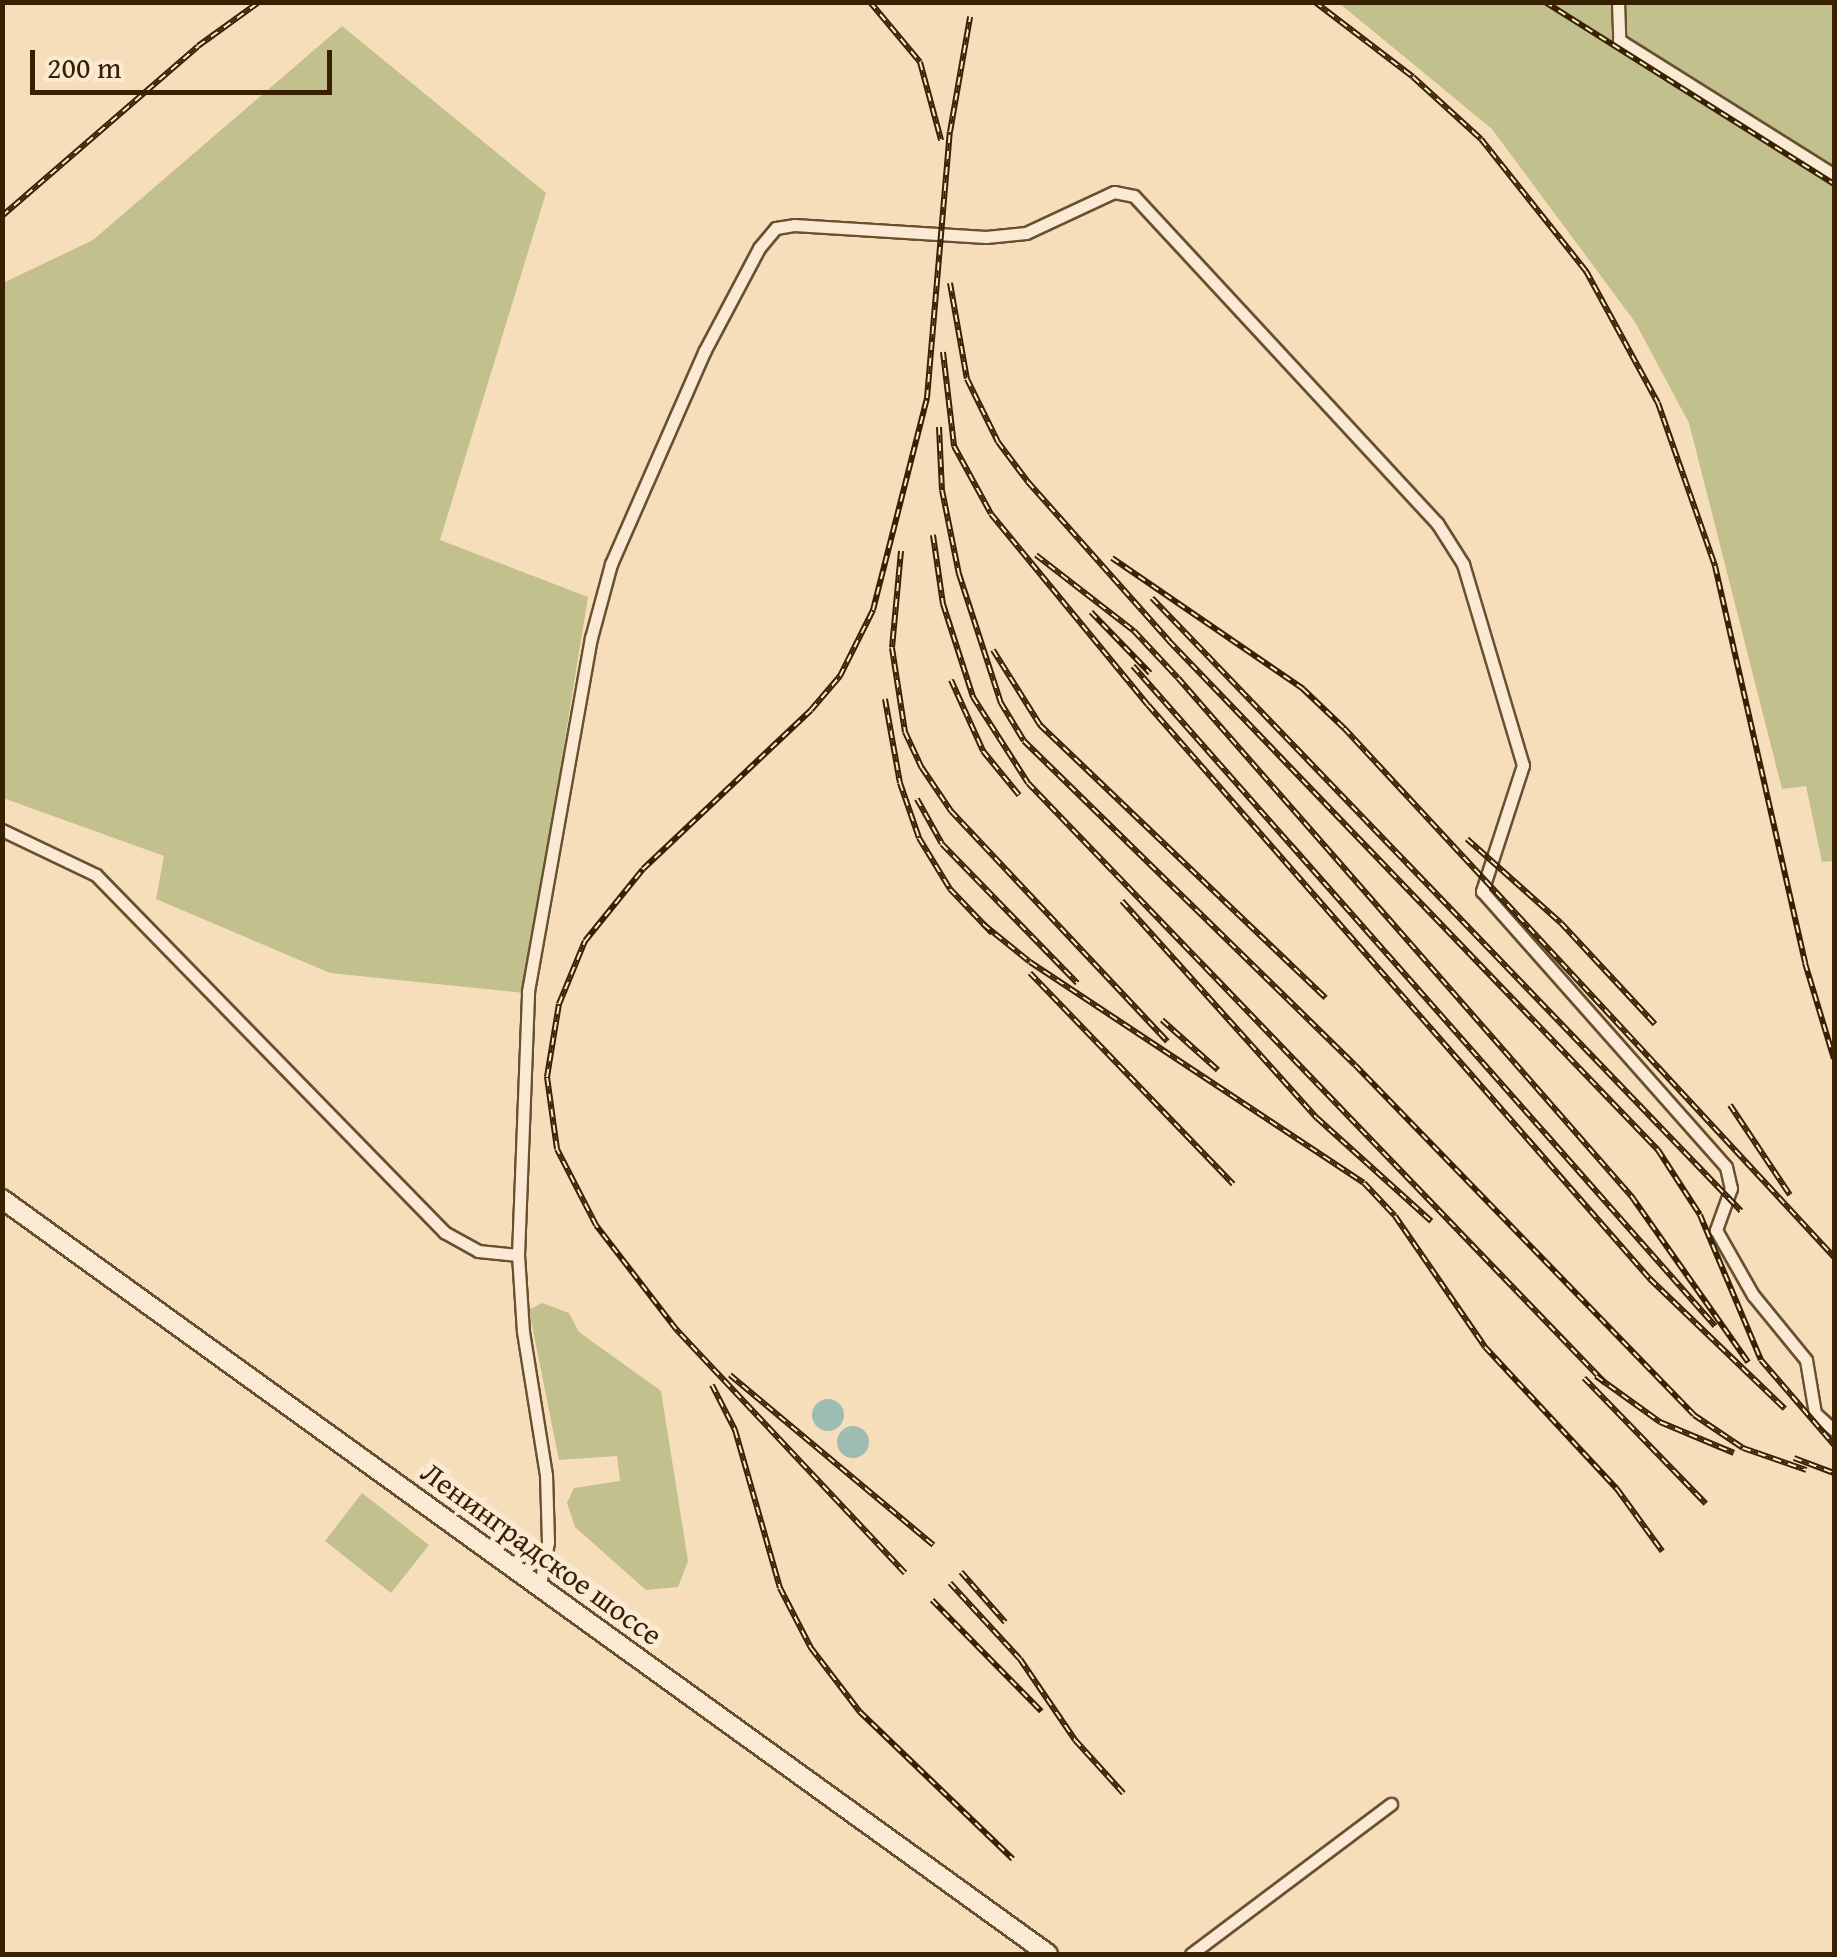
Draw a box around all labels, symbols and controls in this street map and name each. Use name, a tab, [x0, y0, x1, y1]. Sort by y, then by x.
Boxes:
scale bar	[35, 30, 338, 92]
text: 200 m	[47, 45, 121, 89]
street label: Ленинградское шоссе	[415, 1454, 669, 1652]

